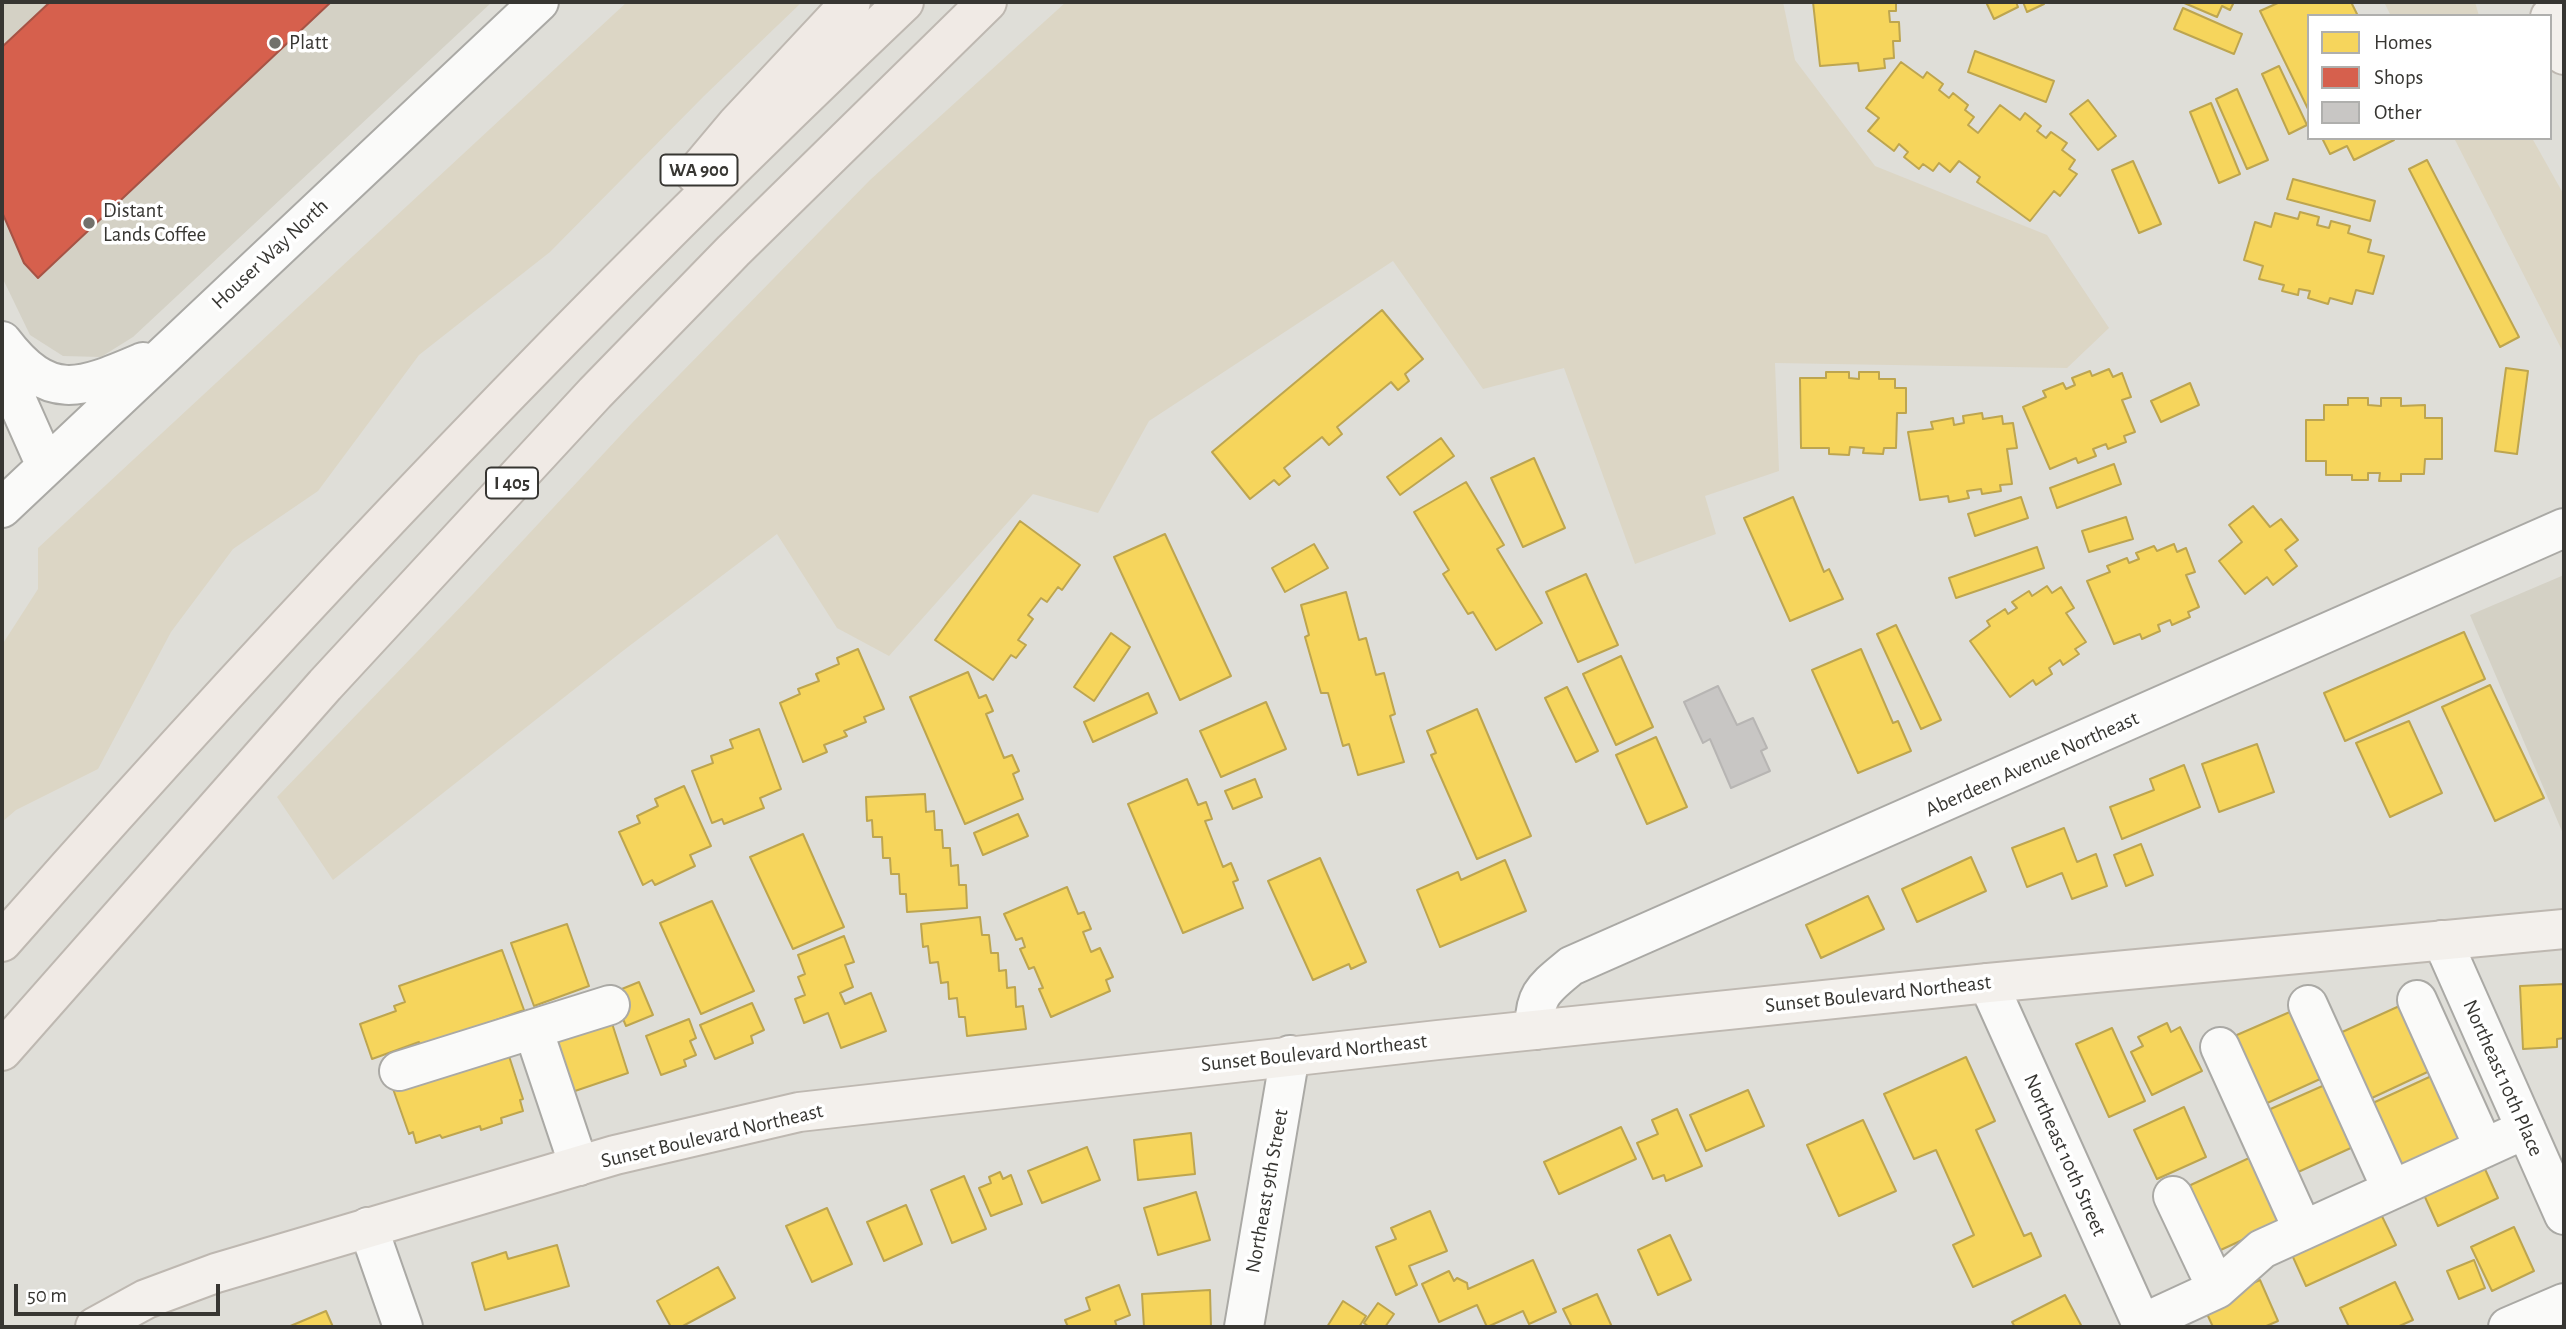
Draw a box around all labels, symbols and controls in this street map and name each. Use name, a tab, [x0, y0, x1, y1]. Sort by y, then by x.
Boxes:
legend	[2307, 14, 2552, 140]
place label: Platt	[289, 30, 328, 56]
text: Homes	[2374, 32, 2432, 53]
marker: Platt	[267, 35, 283, 51]
text: Shops	[2374, 67, 2423, 88]
text: Other	[2374, 102, 2421, 123]
road number: WA 900	[660, 154, 738, 186]
street label: Houser Way North	[206, 193, 334, 315]
place label: Distant Lands Coffee	[103, 198, 206, 248]
marker: Distant Lands Coffee	[81, 215, 97, 231]
road number: I 405	[486, 468, 538, 498]
street label: Aberdeen Avenue Northeast	[1921, 706, 2143, 822]
street label: Sunset Boulevard Northeast	[1764, 970, 1992, 1018]
street label: Northeast 10th Place	[2457, 996, 2549, 1160]
street label: Sunset Boulevard Northeast	[1200, 1029, 1428, 1077]
street label: Northeast 10th Street	[2018, 1070, 2112, 1240]
street label: Sunset Boulevard Northeast	[598, 1098, 826, 1174]
street label: Northeast 9th Street	[1240, 1107, 1294, 1275]
scale bar	[18, 1270, 224, 1314]
text: 50 m	[27, 1285, 67, 1306]

